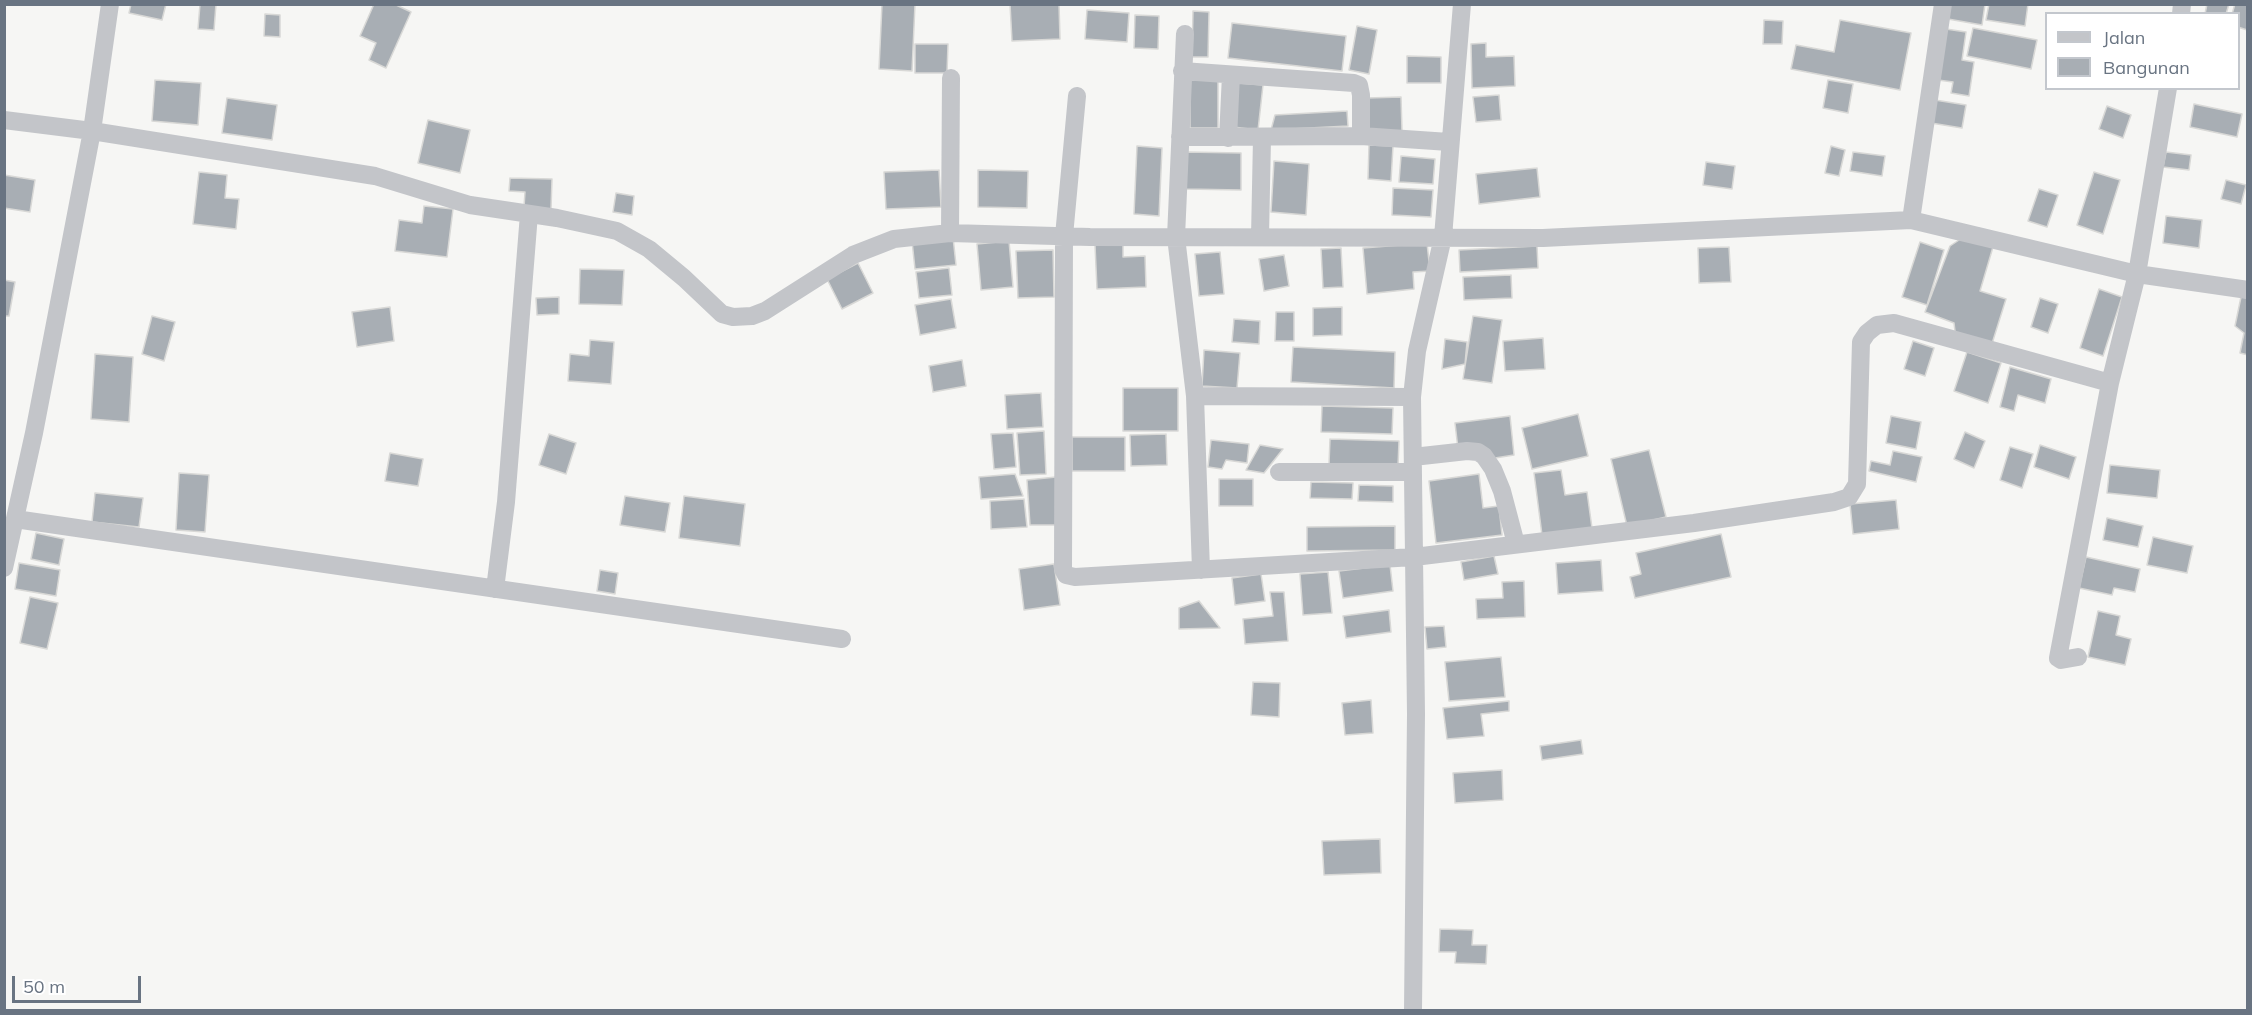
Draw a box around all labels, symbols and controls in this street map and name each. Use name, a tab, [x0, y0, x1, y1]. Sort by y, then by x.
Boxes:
legend	[2045, 12, 2240, 90]
text: Jalan	[2103, 26, 2145, 49]
text: Bangunan	[2103, 56, 2190, 79]
scale bar	[15, 964, 144, 1002]
text: 50 m	[23, 975, 65, 998]

